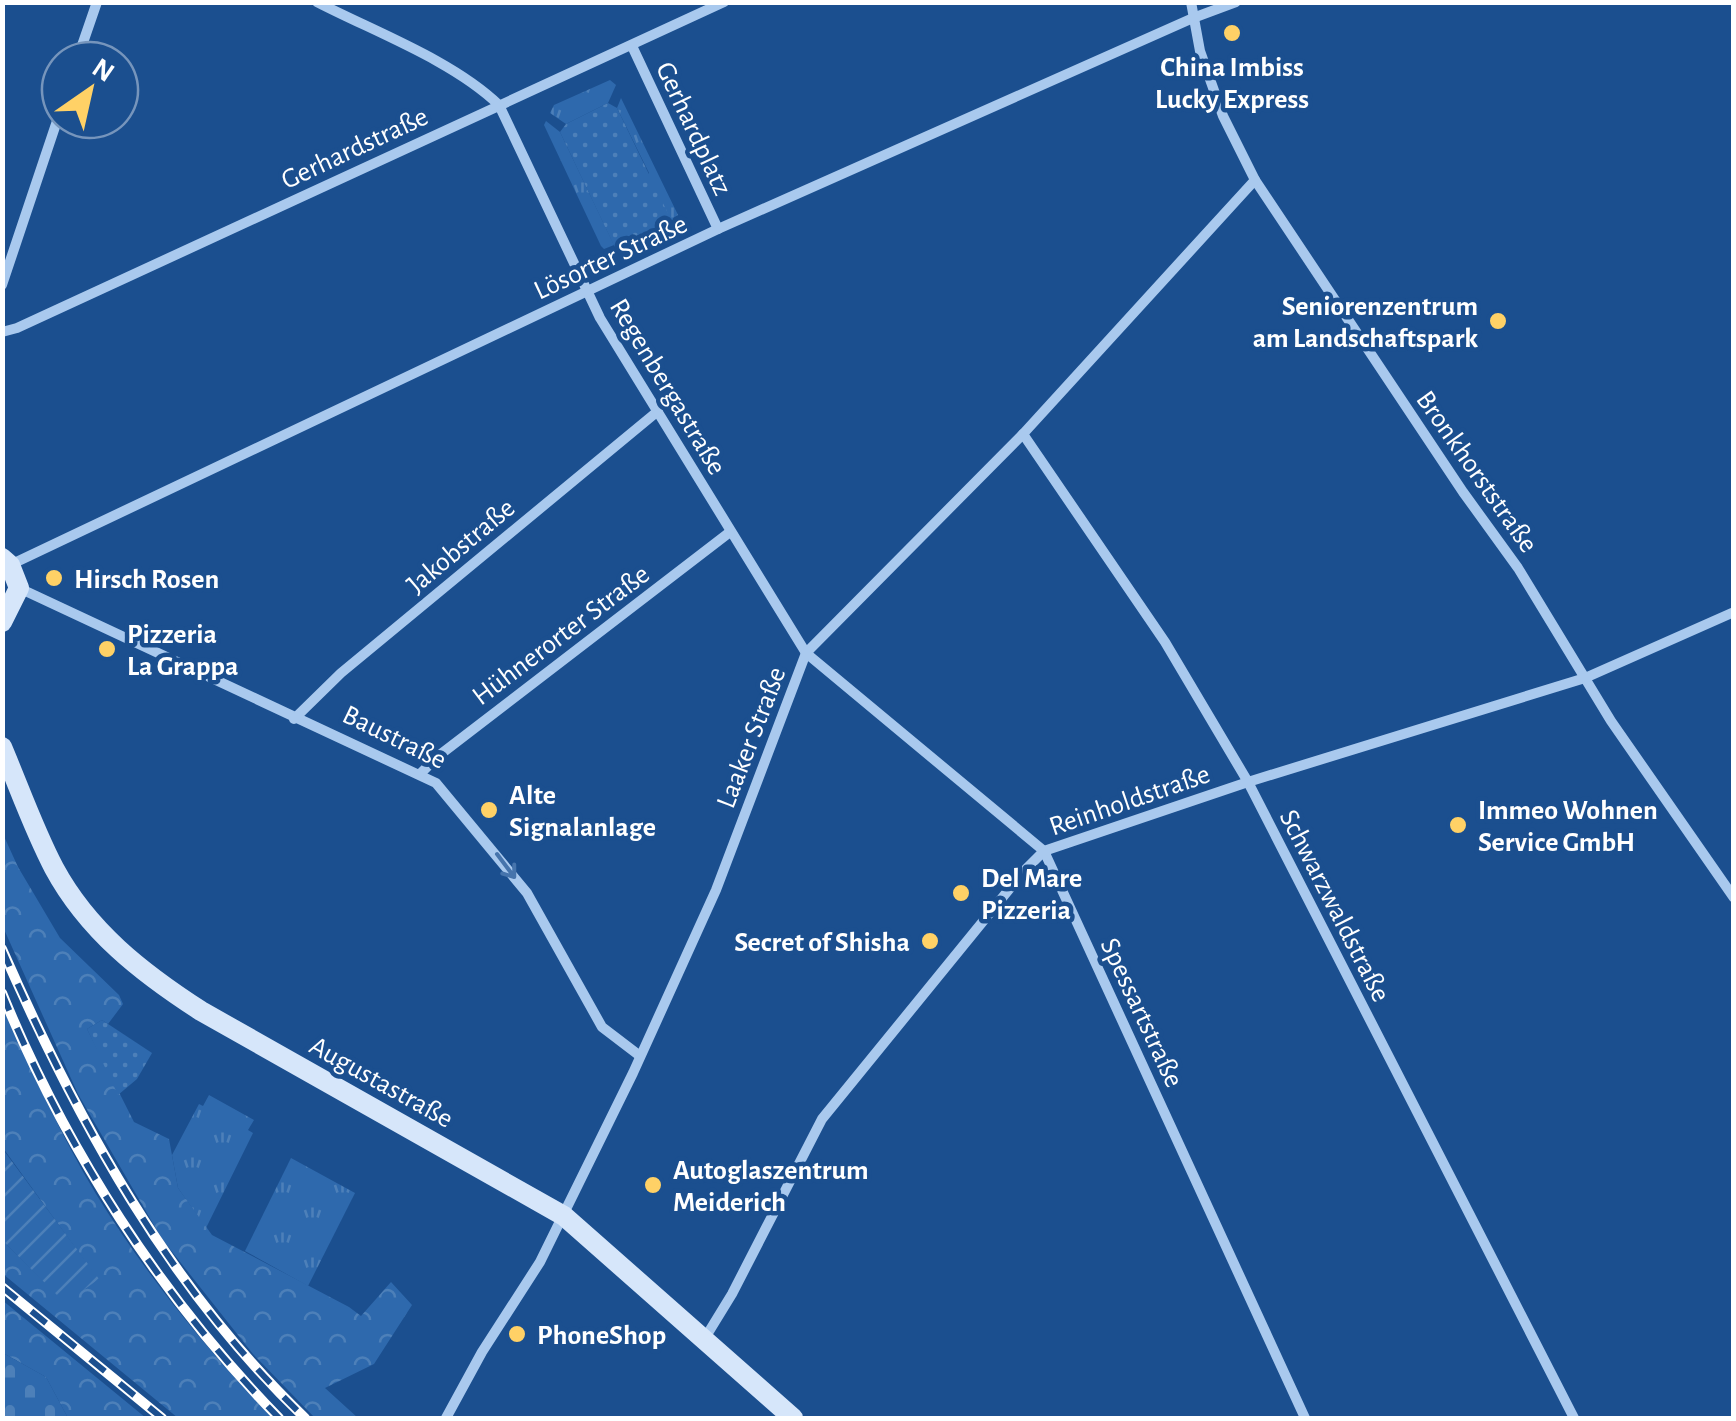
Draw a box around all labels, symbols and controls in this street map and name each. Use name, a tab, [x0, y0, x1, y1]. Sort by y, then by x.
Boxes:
marker: China Imbiss Lucky Express	[1221, 22, 1243, 44]
north arrow	[40, 40, 140, 140]
text: N	[87, 54, 119, 88]
place label: China Imbiss Lucky Express	[1155, 54, 1309, 114]
street label: Gerhardplatz	[650, 58, 736, 200]
street label: Gerhardstraße	[277, 103, 433, 195]
street label: Lösorter Straße	[530, 210, 692, 305]
place label: Seniorenzentrum am Landschaftspark	[1253, 293, 1478, 353]
street label: Regenbergastraße	[604, 294, 731, 480]
marker: Seniorenzentrum am Landschaftspark	[1487, 310, 1509, 332]
street label: Bronkhorststraße	[1410, 386, 1542, 558]
street label: Jakobstraße	[402, 494, 520, 599]
street label: Hühnerorter Straße	[467, 560, 655, 711]
place label: Hirsch Rosen	[74, 566, 219, 594]
marker: Hirsch Rosen	[43, 567, 65, 589]
place label: Pizzeria La Grappa	[127, 621, 238, 681]
marker: Pizzeria La Grappa	[96, 638, 118, 660]
street label: Laaker Straße	[712, 663, 792, 812]
street label: Baustraße	[338, 701, 450, 775]
street label: Reinholdstraße	[1046, 760, 1214, 841]
place label: Alte Signalanlage	[509, 782, 656, 842]
place label: Immeo Wohnen Service GmbH	[1478, 797, 1658, 857]
marker: Alte Signalanlage	[478, 799, 500, 821]
street label: Schwarzwaldstraße	[1274, 805, 1395, 1006]
marker: Immeo Wohnen Service GmbH	[1447, 814, 1469, 836]
one-way arrow	[495, 852, 516, 879]
place label: Del Mare Pizzeria	[981, 865, 1082, 925]
marker: Del Mare Pizzeria	[950, 882, 972, 904]
place label: Secret of Shisha	[734, 929, 910, 957]
marker: Secret of Shisha	[919, 930, 941, 952]
street label: Spessartstraße	[1094, 934, 1188, 1092]
street label: Augustastraße	[305, 1032, 458, 1134]
place label: Autoglaszentrum Meiderich	[673, 1157, 869, 1217]
marker: Autoglaszentrum Meiderich	[642, 1174, 664, 1196]
place label: PhoneShop	[537, 1322, 666, 1350]
marker: PhoneShop	[506, 1323, 528, 1345]

